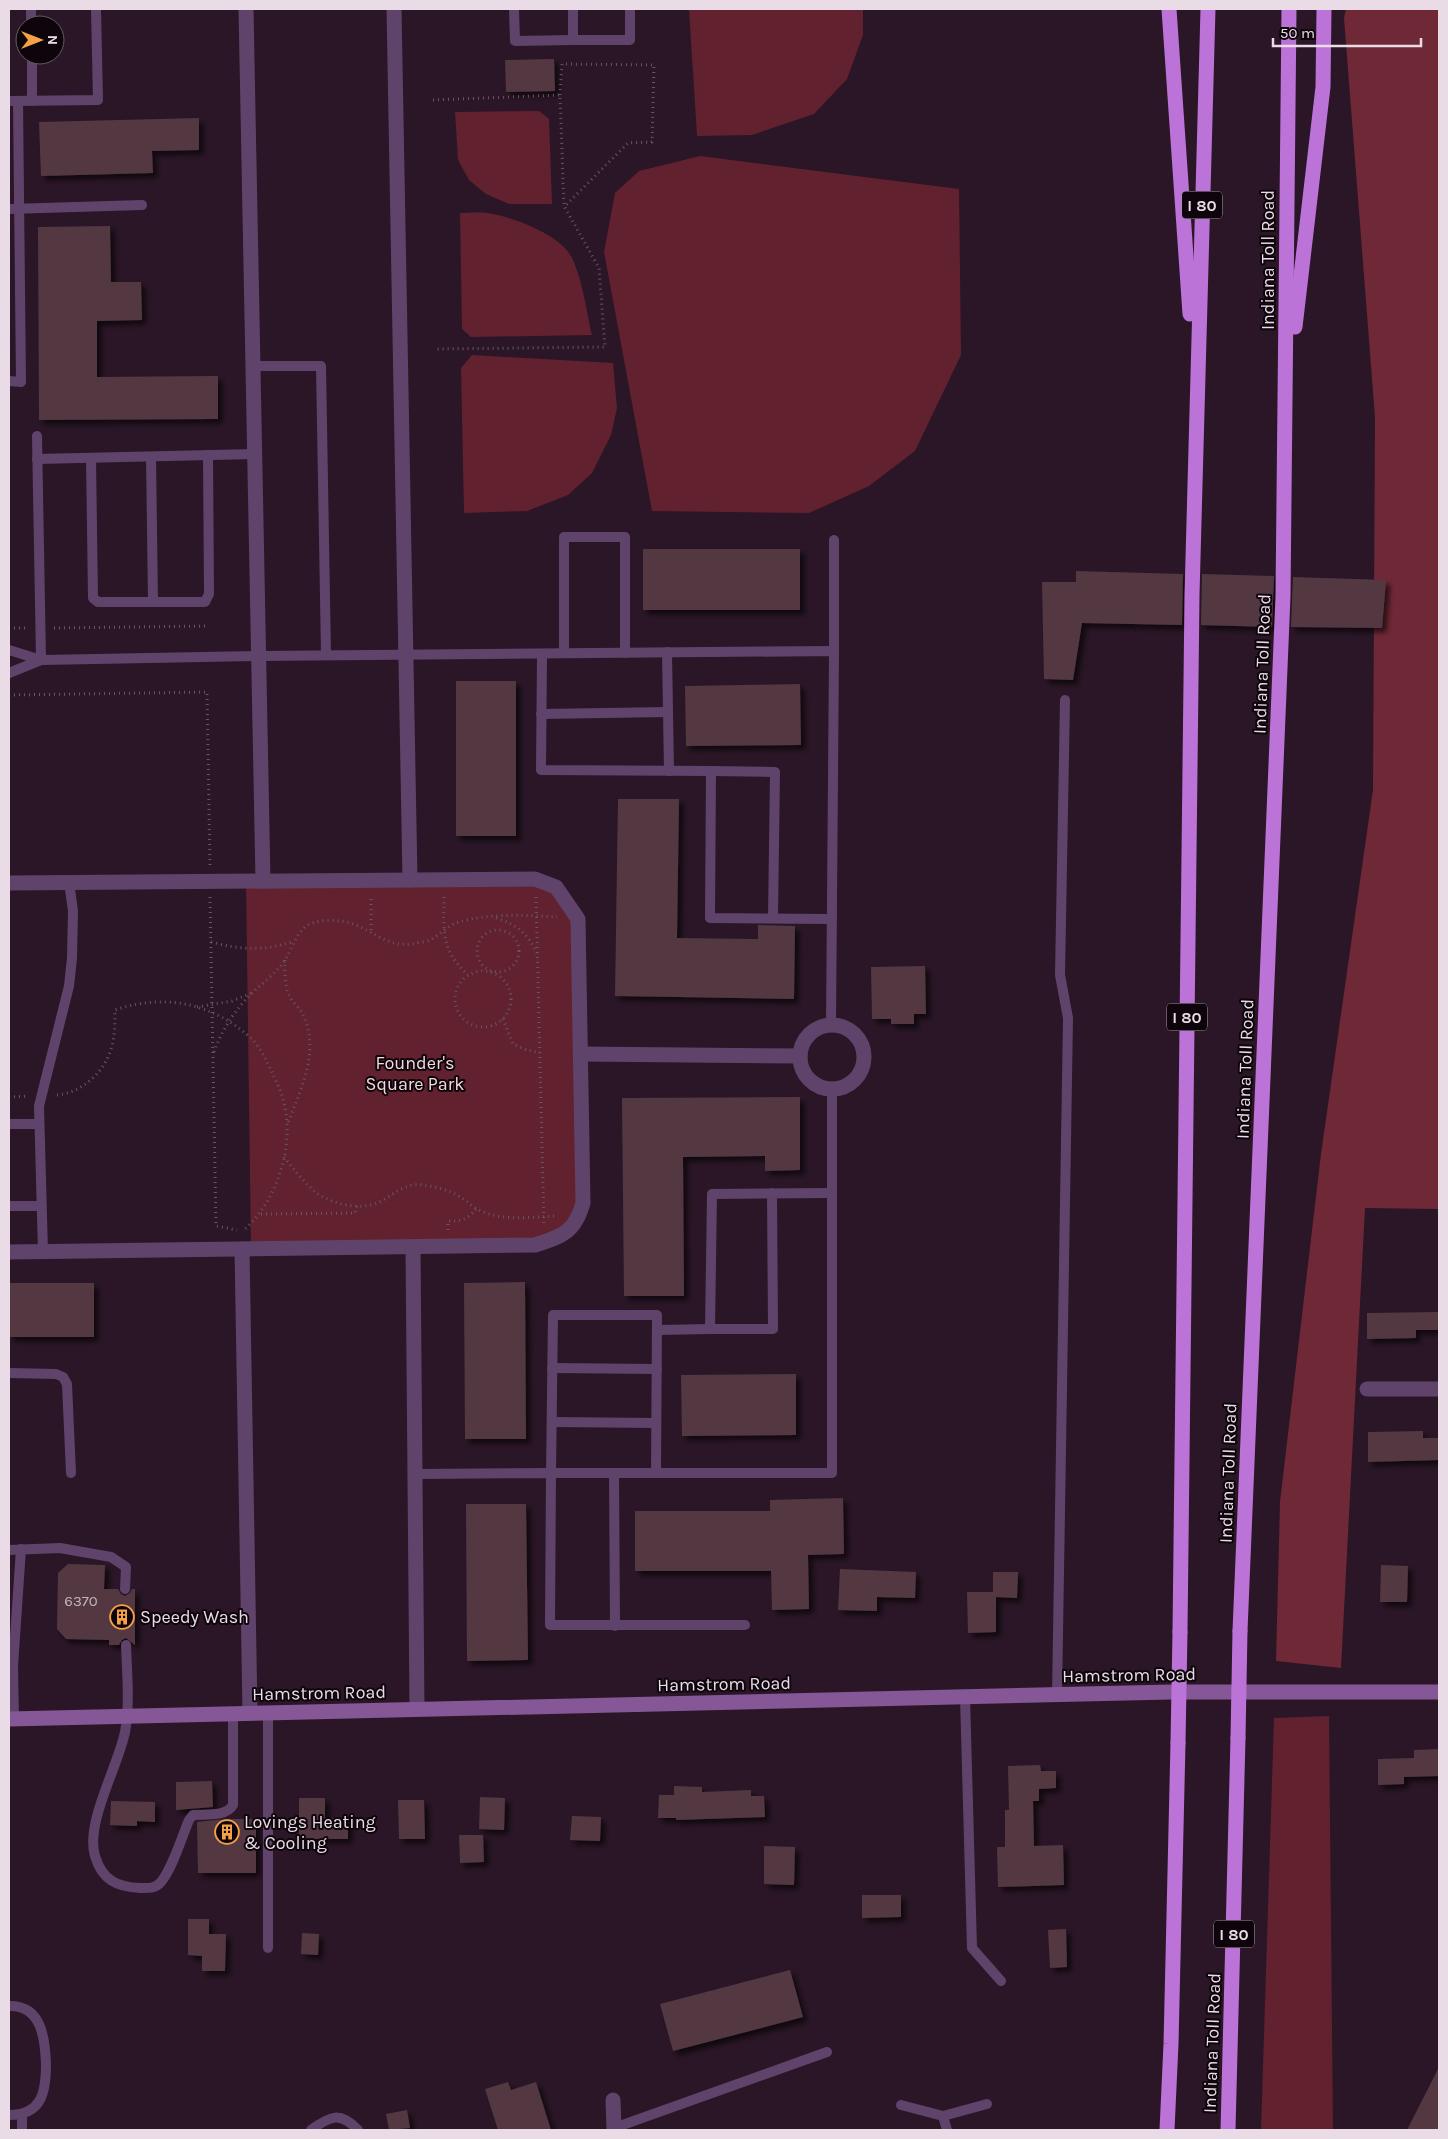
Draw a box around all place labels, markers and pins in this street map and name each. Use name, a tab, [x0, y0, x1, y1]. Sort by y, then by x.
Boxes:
building icon: Speedy Wash	[109, 1604, 135, 1630]
place label: Speedy Wash	[140, 1606, 249, 1628]
place label: Lovings Heating & Cooling	[244, 1811, 376, 1854]
building icon: Lovings Heating & Cooling	[214, 1819, 240, 1845]

